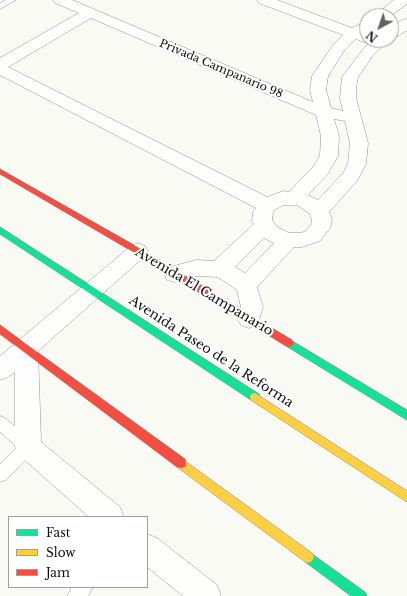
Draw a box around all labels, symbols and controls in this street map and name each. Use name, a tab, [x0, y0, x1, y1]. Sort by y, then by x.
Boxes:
north arrow	[359, 8, 399, 48]
text: N	[363, 28, 380, 45]
street label: Privada Campanario 98	[157, 37, 285, 101]
street label: Avenida El Campanario	[132, 245, 276, 339]
street label: Avenida Paseo de la Reforma	[126, 293, 296, 411]
legend	[8, 516, 148, 588]
text: Fast	[46, 525, 70, 540]
text: Slow	[46, 545, 75, 560]
text: Jam	[46, 565, 70, 580]

